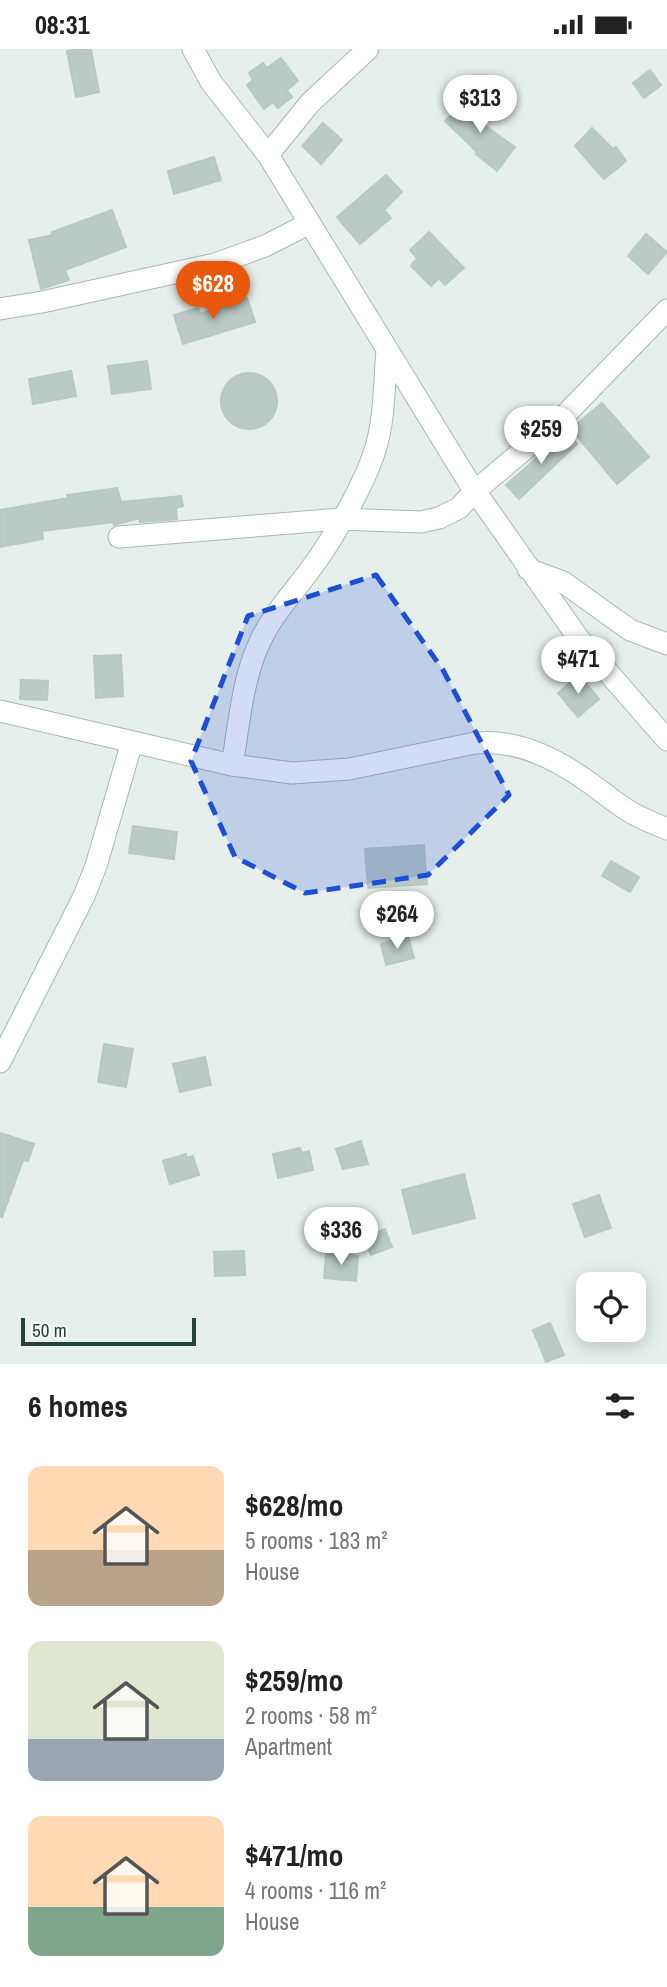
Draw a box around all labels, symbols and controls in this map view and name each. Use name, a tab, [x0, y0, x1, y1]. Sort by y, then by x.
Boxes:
text: 08:31	[35, 7, 90, 42]
pin: $313	[439, 76, 521, 135]
text: $313	[459, 82, 501, 113]
pin: $628	[172, 261, 254, 321]
text: $628	[192, 268, 234, 299]
pin: $259	[500, 407, 582, 466]
text: $259	[520, 413, 562, 444]
pin: $471	[537, 637, 619, 696]
text: $471	[557, 643, 599, 674]
pin: $264	[356, 891, 438, 951]
text: $264	[376, 898, 418, 929]
pin: $336	[300, 1207, 382, 1267]
text: $336	[320, 1214, 362, 1245]
map controls	[576, 1272, 646, 1342]
button: locate	[576, 1272, 646, 1342]
scale bar	[21, 1315, 196, 1347]
text: 50 m	[32, 1317, 67, 1343]
text: 6 homes	[28, 1386, 128, 1426]
icon: filters	[601, 1387, 639, 1425]
text: $628/mo	[245, 1485, 343, 1525]
icon: home	[84, 1494, 168, 1578]
text: 5 rooms · 183 m²	[245, 1525, 388, 1556]
text: House	[245, 1556, 300, 1587]
text: $259/mo	[245, 1660, 343, 1700]
icon: home	[84, 1669, 168, 1753]
text: 2 rooms · 58 m²	[245, 1700, 377, 1731]
text: Apartment	[245, 1731, 332, 1762]
text: $471/mo	[245, 1835, 343, 1875]
icon: home	[84, 1844, 168, 1928]
text: 4 rooms · 116 m²	[245, 1875, 386, 1906]
text: House	[245, 1906, 300, 1937]

